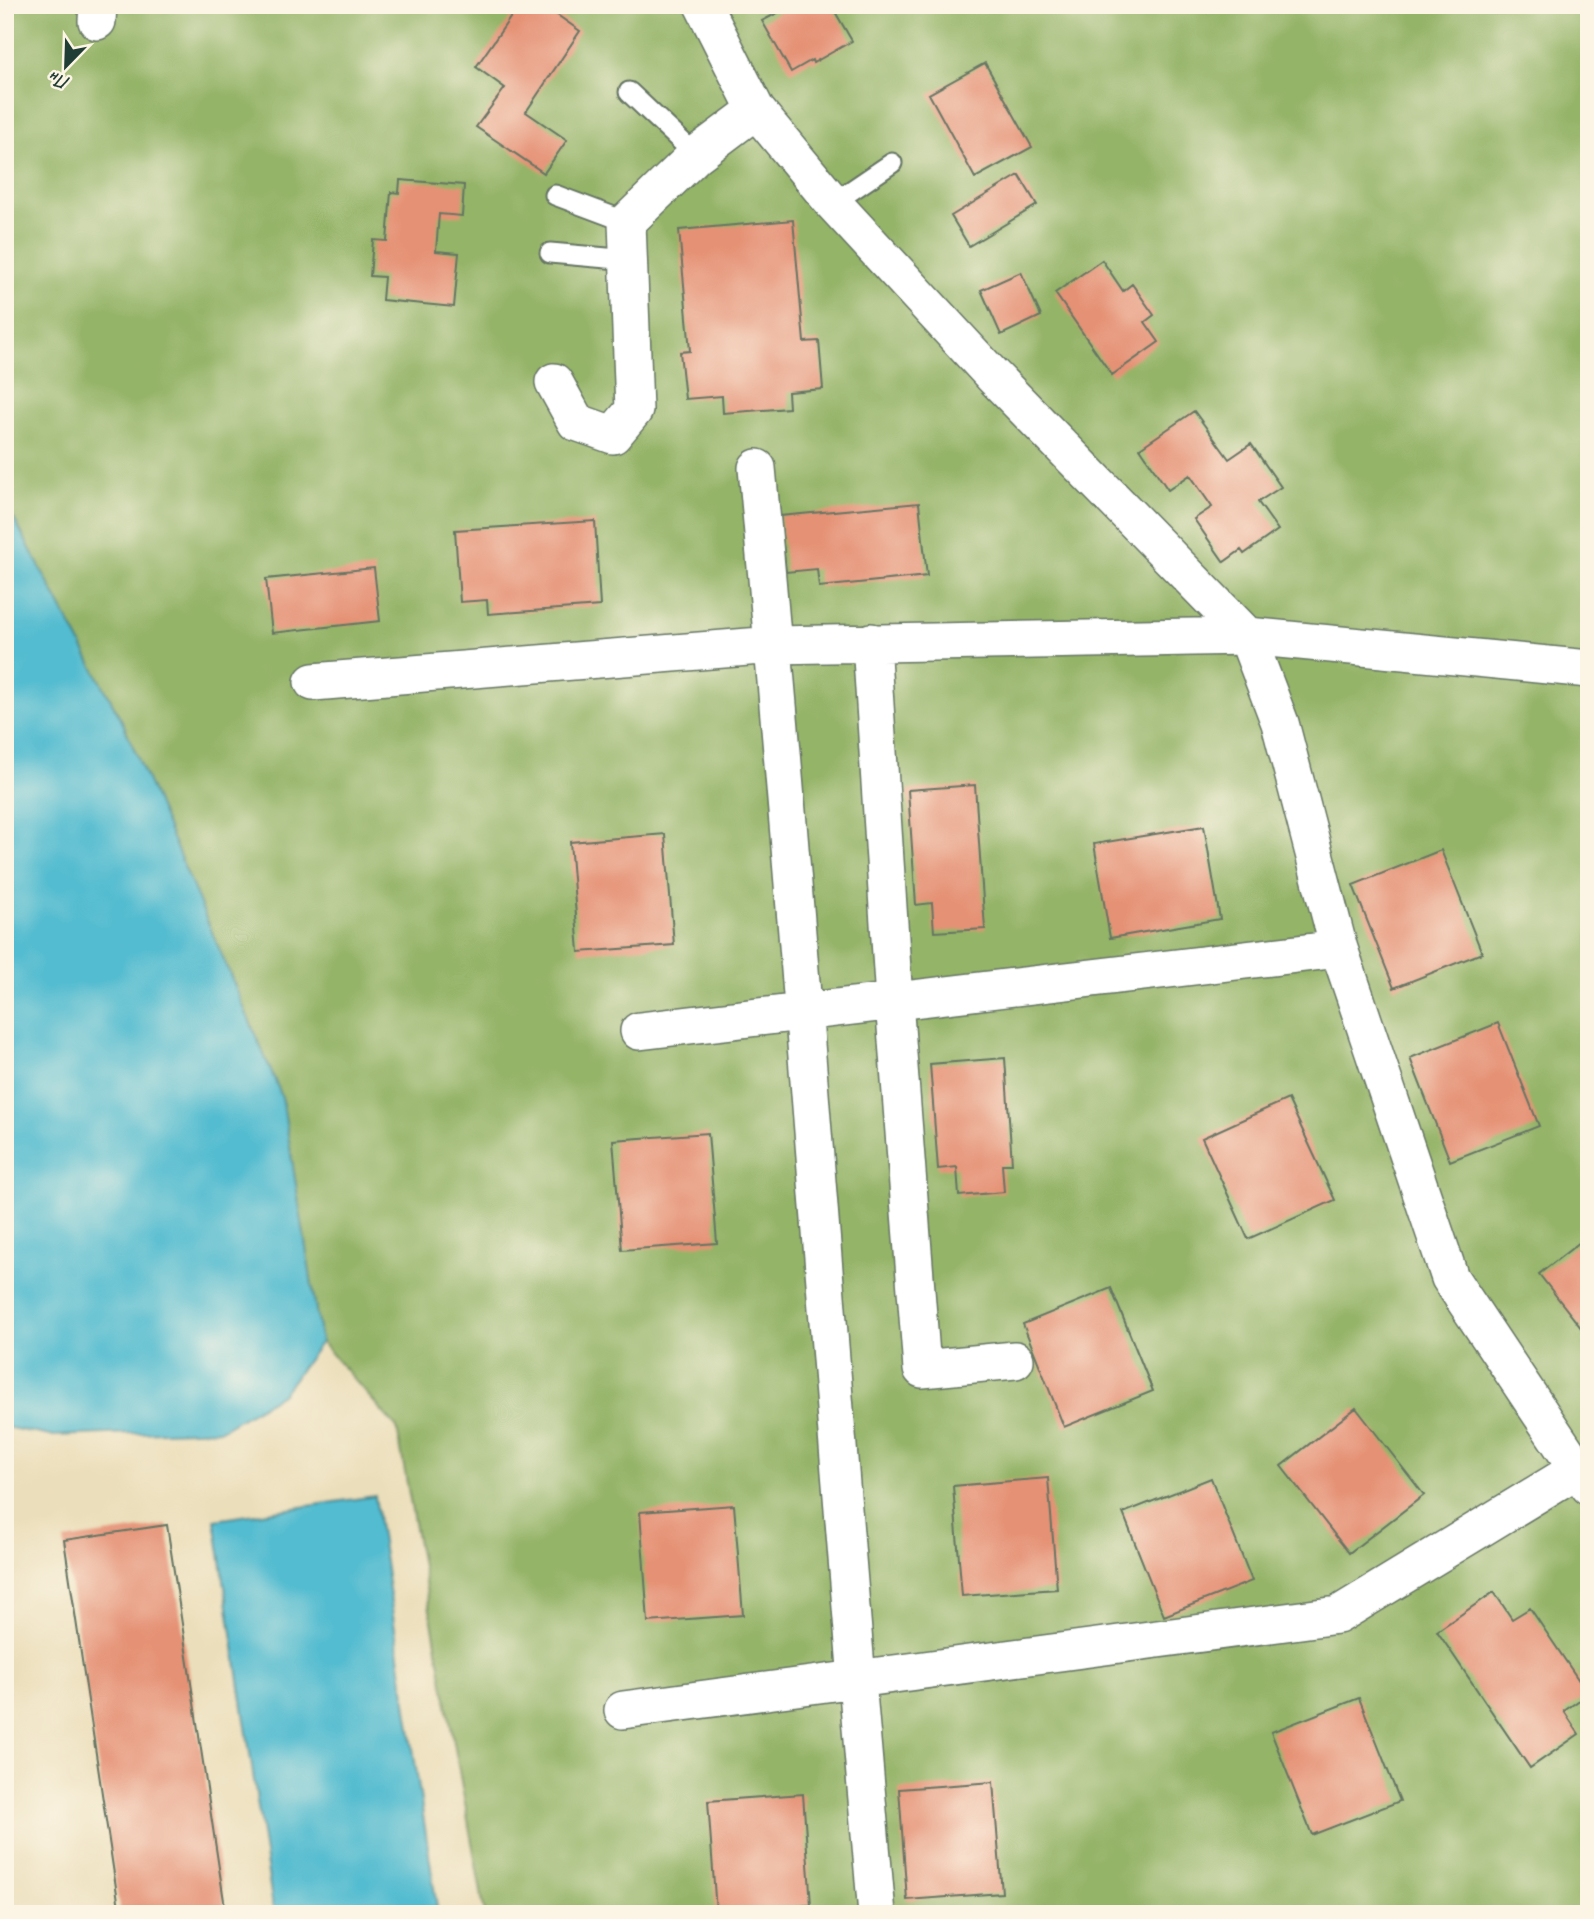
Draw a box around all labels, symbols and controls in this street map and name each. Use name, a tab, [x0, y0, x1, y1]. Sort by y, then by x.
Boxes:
north arrow	[32, 32, 102, 102]
text: Пн	[44, 65, 74, 96]

